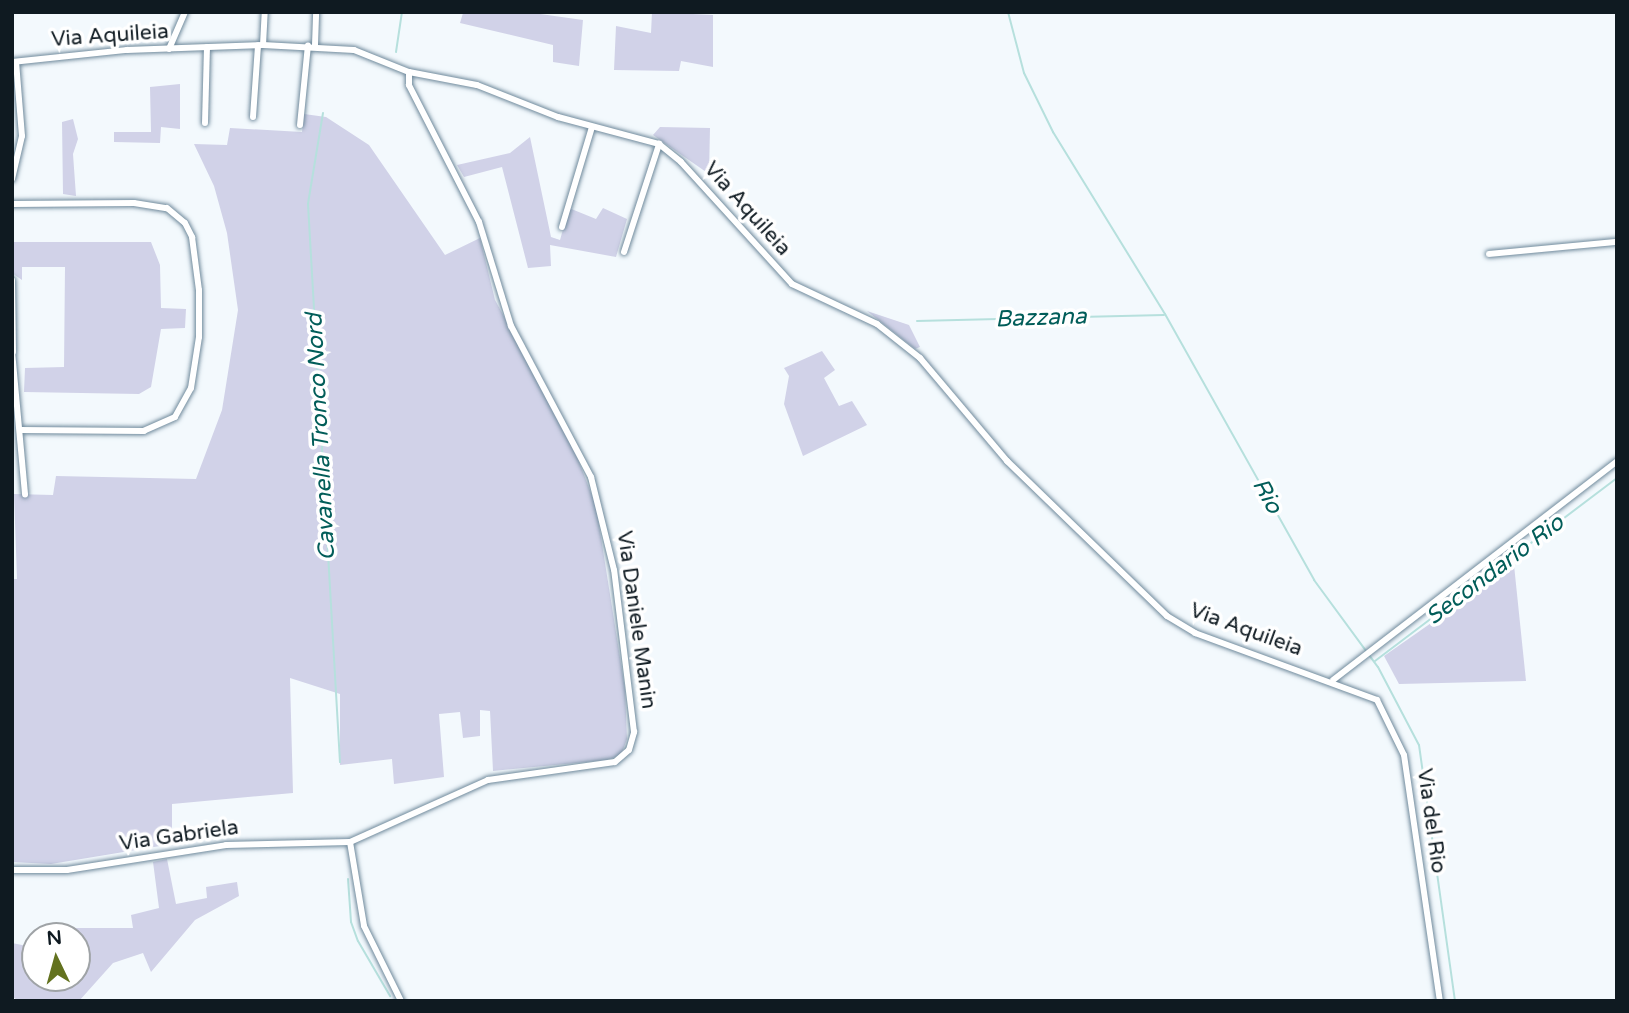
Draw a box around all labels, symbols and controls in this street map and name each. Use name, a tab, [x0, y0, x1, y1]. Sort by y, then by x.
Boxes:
street label: Via Aquileia	[50, 19, 170, 53]
street label: Via Aquileia	[698, 157, 796, 261]
water label: Bazzana	[995, 303, 1087, 333]
water label: Cavanella Tronco Nord	[301, 313, 341, 561]
water label: Rio	[1246, 474, 1288, 518]
water label: Secondario Rio	[1421, 509, 1569, 631]
street label: Via Daniele Manin	[611, 529, 661, 711]
street label: Via Aquileia	[1186, 598, 1306, 662]
street label: Via del Rio	[1411, 767, 1451, 875]
street label: Via Gabriela	[118, 815, 240, 857]
north arrow	[21, 922, 91, 992]
text: N	[46, 926, 63, 950]

